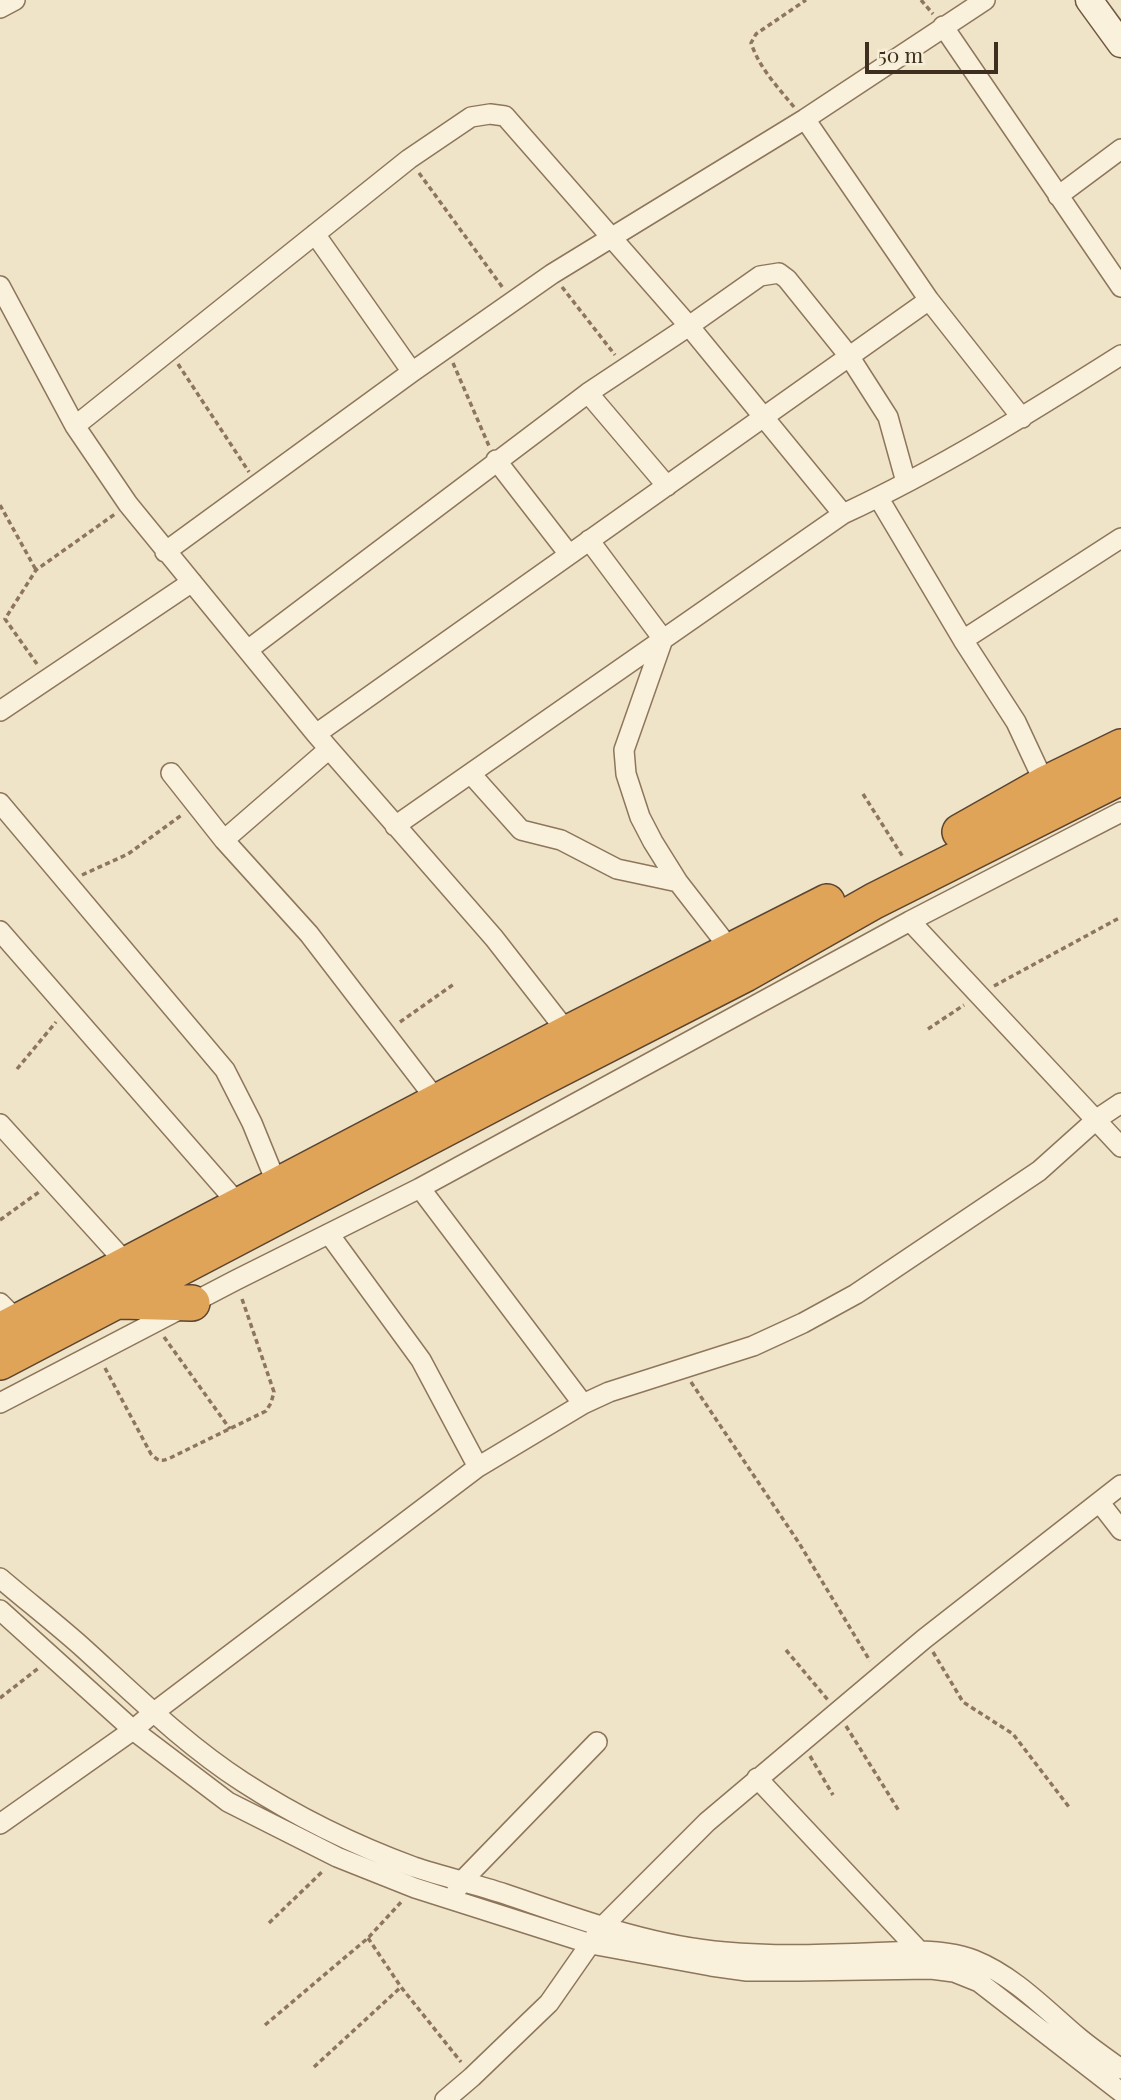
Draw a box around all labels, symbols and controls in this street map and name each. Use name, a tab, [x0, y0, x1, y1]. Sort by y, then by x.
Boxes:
scale bar	[869, 28, 1002, 72]
text: 50 m	[878, 40, 923, 68]

